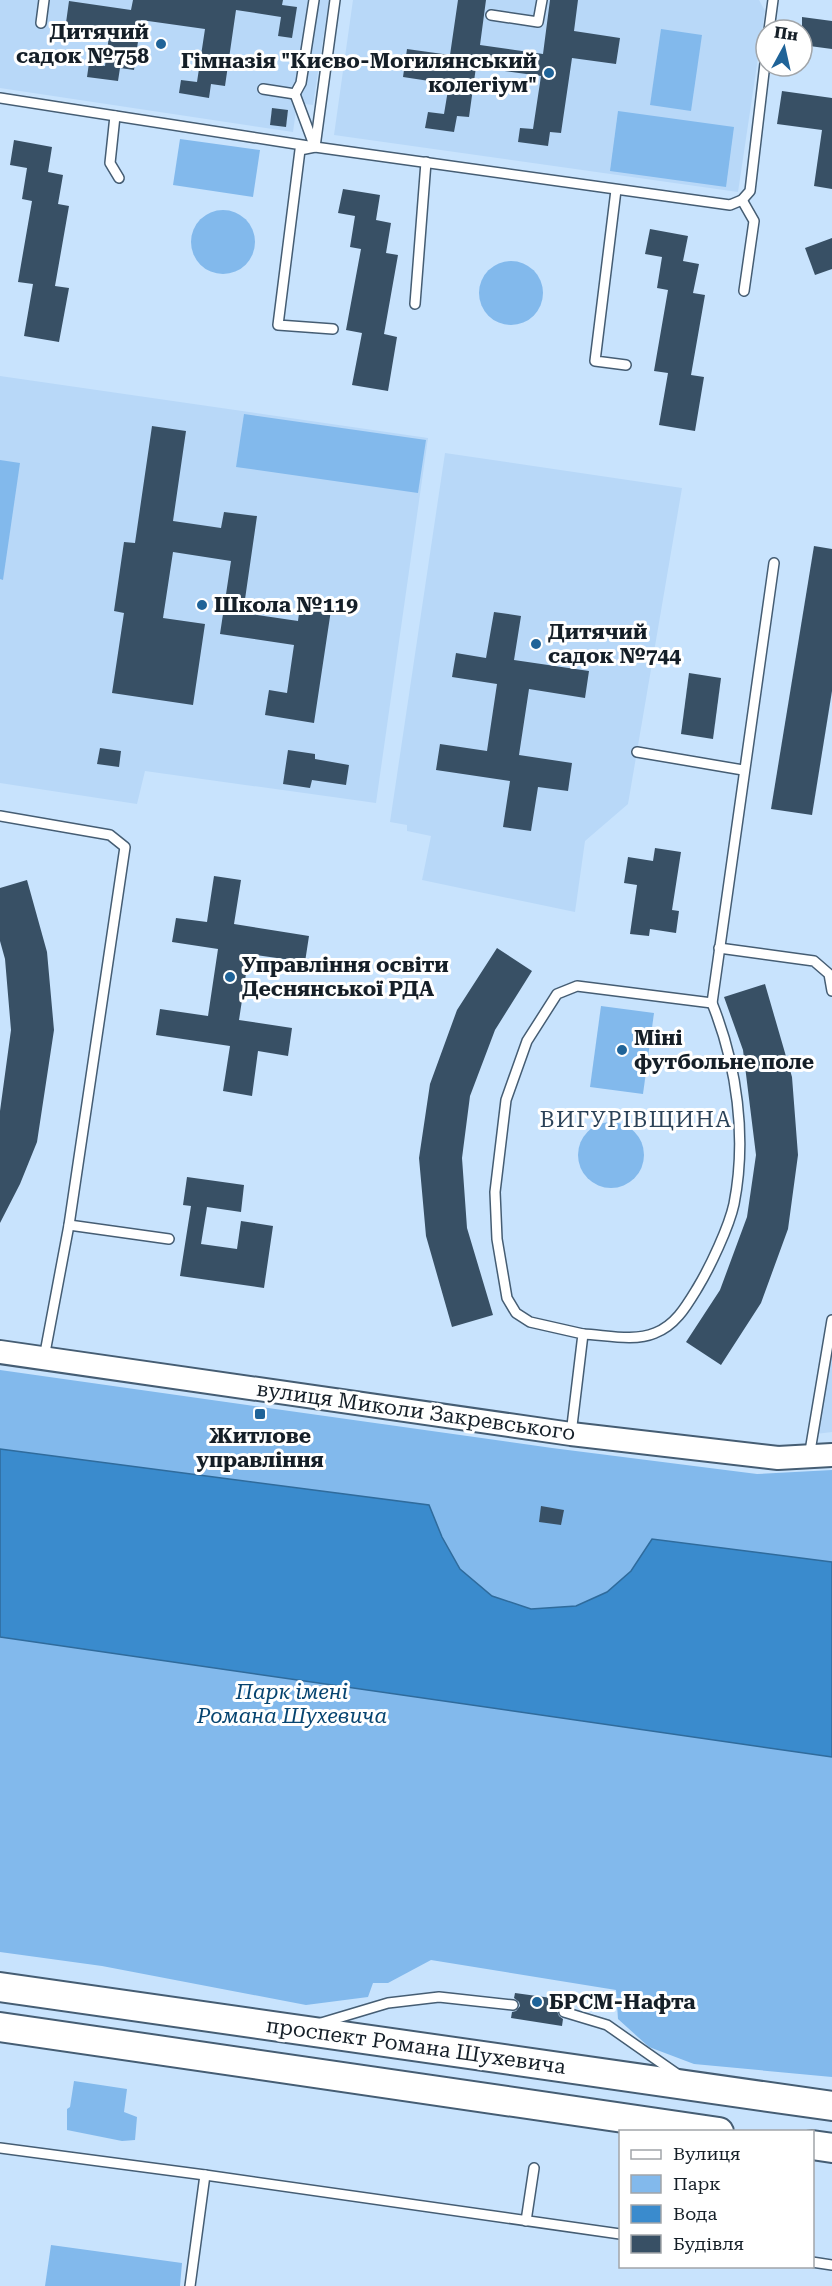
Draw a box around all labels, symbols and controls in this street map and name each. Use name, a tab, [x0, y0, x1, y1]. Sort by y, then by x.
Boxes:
north arrow	[754, 18, 814, 78]
place label: Дитячий садок №758	[16, 20, 149, 68]
text: Пн	[773, 23, 799, 45]
marker: Дитячий садок №758	[154, 37, 168, 51]
place label: Гімназія "Києво-Могилянський колегіум"	[181, 49, 537, 97]
marker: Гімназія "Києво-Могилянський колегіум"	[542, 66, 556, 80]
place label: Школа №119	[214, 593, 358, 617]
marker: Школа №119	[195, 598, 209, 612]
place label: Дитячий садок №744	[548, 620, 681, 668]
marker: Дитячий садок №744	[529, 637, 543, 651]
place label: Управління освіти Деснянської РДА	[242, 953, 449, 1001]
marker: Управління освіти Деснянської РДА	[223, 970, 237, 984]
place label: Міні футбольне поле	[634, 1026, 814, 1074]
marker: Міні футбольне поле	[615, 1043, 629, 1057]
district label: ВИГУРІВЩИНА	[540, 1107, 732, 1132]
street label: вулиця Миколи Закревського	[255, 1377, 577, 1445]
marker: Житлове управління	[253, 1407, 267, 1421]
place label: Житлове управління	[196, 1424, 324, 1472]
park label: Парк імені Романа Шухевича	[196, 1680, 387, 1728]
place label: БРСМ-Нафта	[549, 1990, 696, 2014]
marker: БРСМ-Нафта	[530, 1995, 544, 2009]
street label: проспект Романа Шухевича	[265, 2013, 568, 2079]
legend	[619, 2130, 814, 2268]
text: Вулиця	[673, 2143, 740, 2164]
text: Парк	[673, 2173, 721, 2194]
text: Вода	[673, 2203, 717, 2224]
text: Будівля	[673, 2233, 744, 2254]

